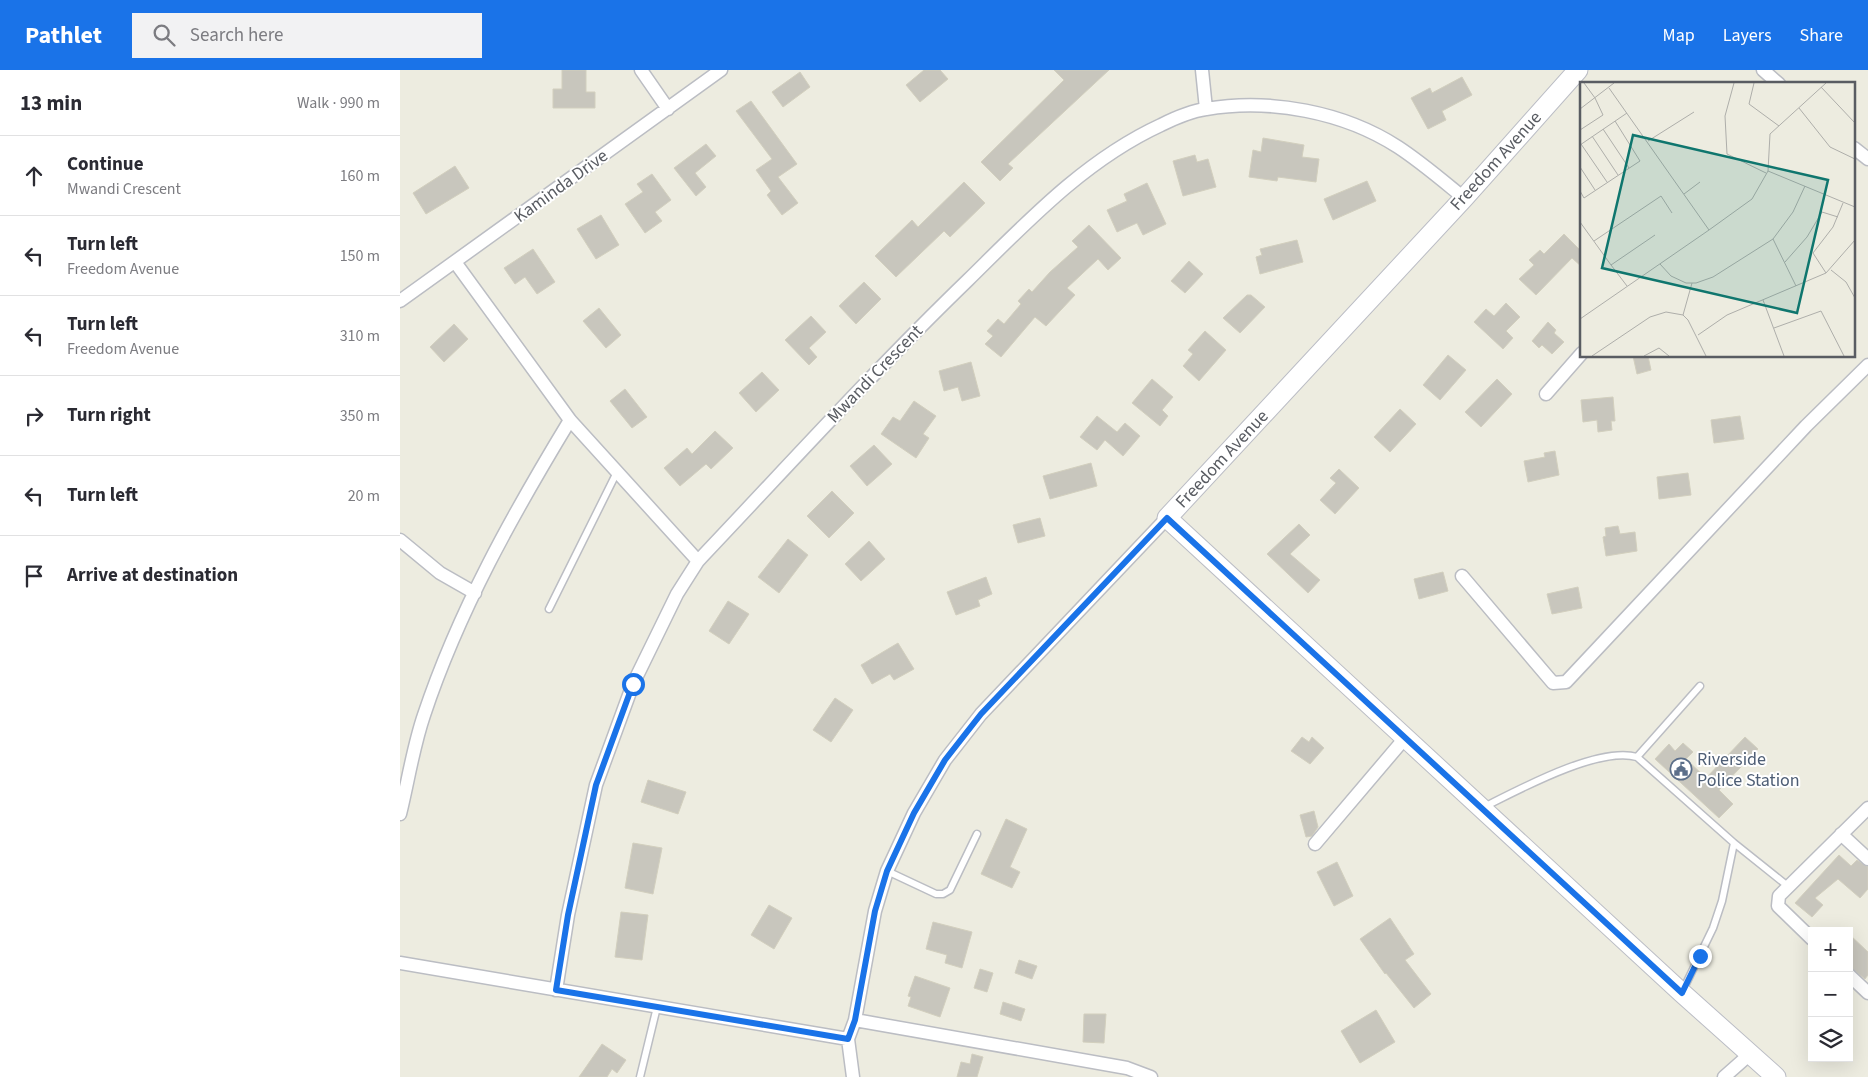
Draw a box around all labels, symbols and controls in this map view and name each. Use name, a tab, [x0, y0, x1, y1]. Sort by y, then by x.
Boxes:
search box	[132, 13, 482, 58]
text: Pathlet	[25, 18, 102, 53]
icon: search	[150, 21, 178, 49]
text: Search here	[190, 22, 284, 49]
text: Map	[1663, 23, 1695, 48]
text: Layers	[1723, 23, 1772, 48]
text: Share	[1800, 23, 1843, 48]
inset map	[1580, 82, 1856, 358]
text: 13 min	[20, 88, 82, 118]
text: Walk · 990 m	[297, 92, 380, 114]
street label: Freedom Avenue	[1444, 106, 1548, 216]
street label: Kaminda Drive	[509, 143, 613, 229]
text: Continue	[67, 151, 144, 178]
icon: ahead	[20, 162, 48, 190]
text: 160 m	[340, 165, 380, 187]
text: Mwandi Crescent	[67, 178, 181, 200]
text: Turn left	[67, 231, 138, 258]
icon: left	[20, 242, 48, 270]
text: 150 m	[340, 245, 380, 267]
text: Freedom Avenue	[67, 258, 179, 280]
text: Turn left	[67, 311, 138, 338]
street label: Mwandi Crescent	[821, 319, 929, 429]
icon: left	[20, 322, 48, 350]
text: 310 m	[340, 325, 380, 347]
text: Freedom Avenue	[67, 338, 179, 360]
icon: right	[20, 402, 48, 430]
text: Turn right	[67, 402, 151, 429]
street label: Freedom Avenue	[1170, 404, 1274, 514]
text: 350 m	[340, 405, 380, 427]
icon: left	[20, 482, 48, 510]
text: Turn left	[67, 482, 138, 509]
text: 20 m	[348, 485, 380, 507]
icon: arrive	[20, 562, 48, 590]
text: Arrive at destination	[67, 562, 238, 589]
route start	[622, 673, 645, 696]
place label: Riverside Police Station	[1697, 747, 1800, 793]
public building icon: Riverside Police Station	[1669, 757, 1693, 781]
map controls	[1808, 927, 1853, 1062]
button: +	[1808, 927, 1853, 972]
route end	[1689, 945, 1712, 968]
button: −	[1808, 972, 1853, 1017]
button: layers	[1808, 1017, 1853, 1062]

